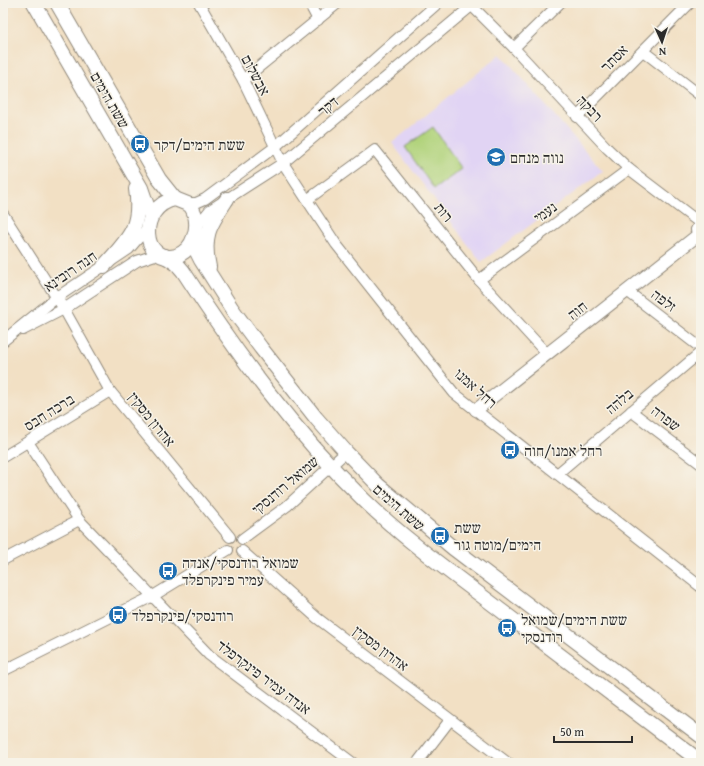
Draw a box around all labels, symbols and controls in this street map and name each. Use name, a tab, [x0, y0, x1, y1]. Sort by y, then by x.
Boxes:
north arrow	[642, 22, 682, 62]
street label: אסתר	[596, 40, 632, 76]
text: N	[658, 44, 667, 60]
street label: אבשלום	[236, 51, 276, 99]
street label: ששת הימים	[85, 68, 135, 132]
street label: רבקה	[572, 90, 608, 126]
street label: דקר	[313, 91, 343, 121]
bus stop icon: ששת הימים/דקר	[129, 133, 151, 155]
place label: ששת הימים/דקר	[154, 134, 245, 155]
school or university icon: נווה מנחם	[485, 146, 507, 168]
place label: נווה מנחם	[510, 147, 564, 168]
street label: נעמי	[529, 196, 561, 228]
street label: רות	[430, 198, 458, 226]
street label: חנה רובינא	[39, 246, 101, 296]
street label: זלפה	[647, 284, 681, 317]
street label: חוה	[563, 295, 591, 325]
street label: רחל אמנו	[450, 363, 502, 413]
street label: בלהה	[601, 383, 637, 419]
street label: אהרון מסקין	[124, 387, 181, 451]
street label: ברכה חבס	[20, 388, 78, 436]
street label: שפרה	[647, 400, 685, 436]
bus stop icon: רחל אמנו/חוה	[499, 439, 521, 461]
place label: רחל אמנו/חוה	[524, 440, 602, 461]
street label: שמואל רודנסקי	[247, 451, 323, 519]
street label: ששת הימים	[369, 479, 429, 535]
place label: ששת הימים/מוטה גור	[454, 517, 541, 555]
bus stop icon: ששת הימים/מוטה גור	[429, 525, 451, 547]
place label: שמואל רודנסקי/אנדה עמיר פינקרפלד	[182, 552, 299, 590]
bus stop icon: שמואל רודנסקי/אנדה עמיר פינקרפלד	[157, 560, 179, 582]
bus stop icon: רודנסקי/פינקרפלד	[107, 604, 129, 626]
place label: רודנסקי/פינקרפלד	[132, 605, 234, 626]
place label: ששת הימים/שמואל רודנסקי	[521, 609, 627, 647]
bus stop icon: ששת הימים/שמואל רודנסקי	[496, 617, 518, 639]
street label: אהרון מסקין	[349, 620, 413, 676]
street label: אנדה עמיר פינקרפלד	[213, 635, 315, 719]
scale bar	[554, 718, 632, 744]
text: 50 m	[560, 723, 584, 740]

